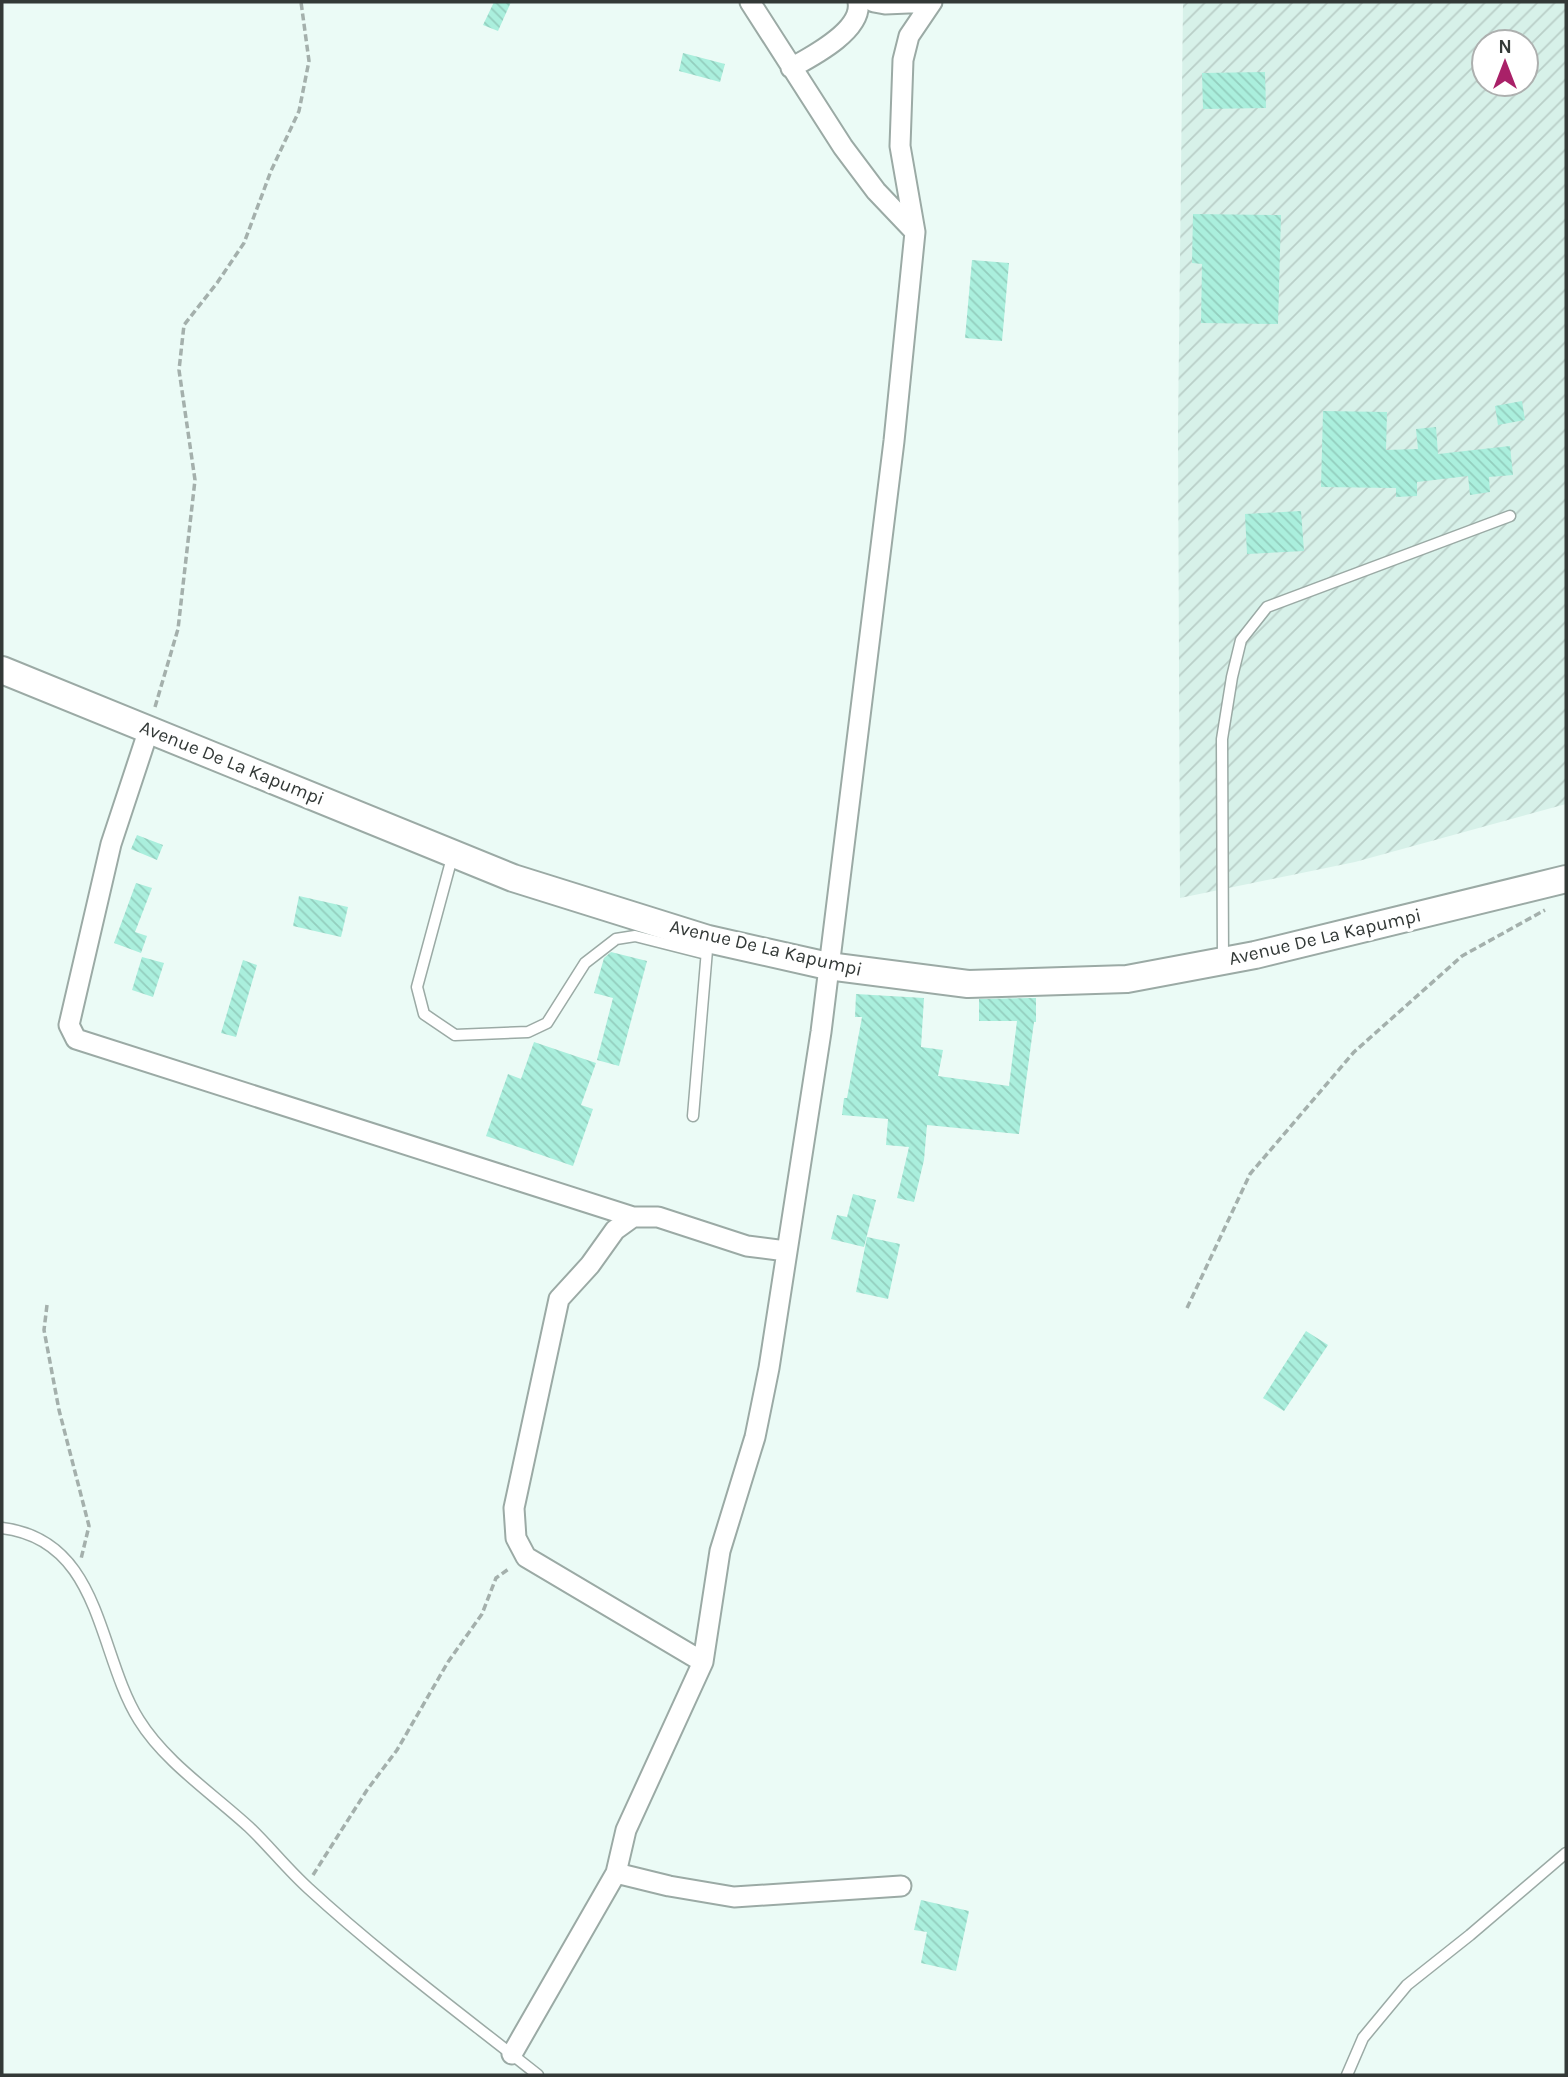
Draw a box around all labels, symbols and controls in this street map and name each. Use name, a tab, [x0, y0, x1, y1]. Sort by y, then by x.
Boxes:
north arrow	[1470, 28, 1540, 98]
text: N	[1498, 36, 1512, 58]
street label: Avenue De La Kapumpi	[137, 716, 327, 810]
street label: Avenue De La Kapumpi	[1227, 904, 1423, 970]
street label: Avenue De La Kapumpi	[668, 915, 864, 981]

